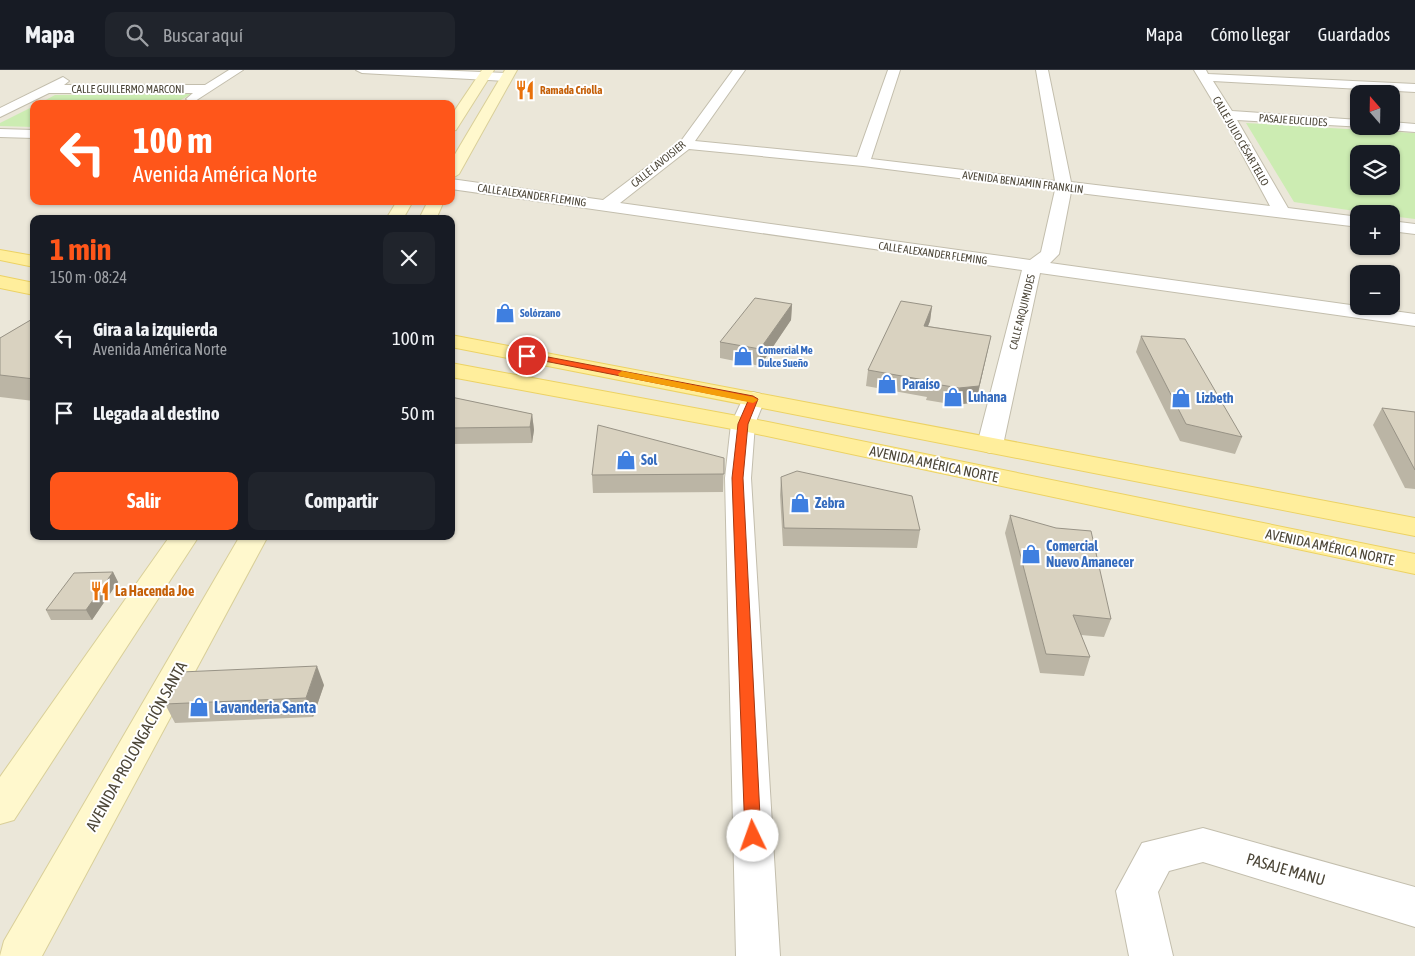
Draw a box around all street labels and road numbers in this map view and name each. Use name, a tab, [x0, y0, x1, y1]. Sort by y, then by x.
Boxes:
street label: CALLE GUILLERMO MARCONI	[72, 83, 184, 95]
street label: CALLE JULIO CÉSAR TELLO	[1211, 94, 1271, 188]
street label: PASAJE EUCLIDES	[1258, 112, 1328, 128]
street label: CALLE LAVOISIER	[628, 138, 688, 190]
street label: AVENIDA BENJAMIN FRANKLIN	[962, 169, 1084, 195]
street label: CALLE ALEXANDER FLEMING	[477, 181, 587, 209]
street label: CALLE ALEXANDER FLEMING	[878, 239, 988, 267]
street label: CALLE ARQUIMIDES	[1007, 273, 1037, 351]
street label: AVENIDA AMÉRICA NORTE	[868, 443, 1000, 485]
street label: AVENIDA AMÉRICA NORTE	[1264, 526, 1396, 568]
street label: AVENIDA PROLONGACIÓN SANTA	[82, 658, 190, 834]
street label: PASAJE MANU	[1245, 849, 1327, 889]

